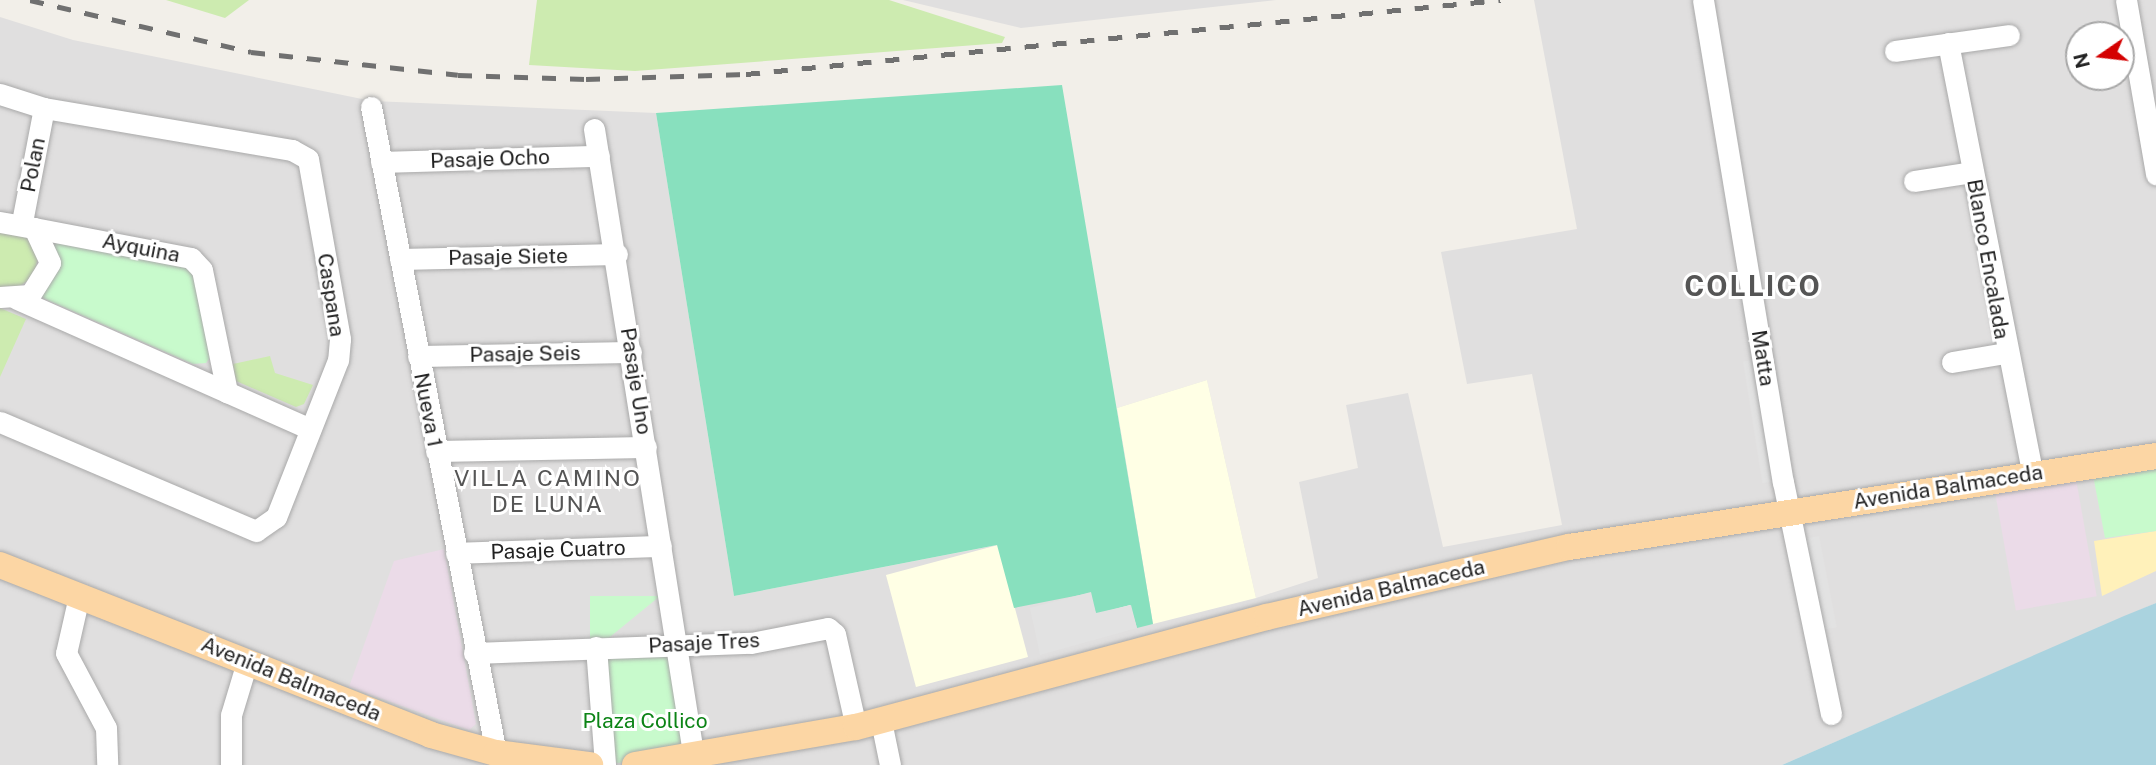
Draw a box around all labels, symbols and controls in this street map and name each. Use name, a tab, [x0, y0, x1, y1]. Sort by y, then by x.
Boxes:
north arrow	[2065, 21, 2135, 91]
text: N	[2069, 51, 2094, 70]
street label: Polan	[15, 136, 51, 194]
street label: Pasaje Ocho	[430, 144, 550, 174]
street label: Blanco Encalada	[1962, 177, 2014, 341]
street label: Ayquina	[100, 228, 182, 268]
street label: Pasaje Siete	[448, 243, 568, 271]
street label: Caspana	[312, 251, 350, 339]
district label: COLLICO	[1685, 269, 1821, 303]
street label: Pasaje Uno	[615, 326, 657, 436]
street label: Matta	[1746, 328, 1780, 388]
street label: Pasaje Seis	[469, 340, 581, 368]
street label: Nueva 1	[408, 371, 448, 449]
street label: Avenida Balmaceda	[1851, 460, 2045, 514]
district label: VILLA CAMINO DE LUNA	[456, 464, 640, 518]
street label: Pasaje Cuatro	[490, 535, 626, 565]
street label: Avenida Balmaceda	[1295, 554, 1487, 622]
street label: Pasaje Tres	[648, 627, 760, 659]
street label: Avenida Balmaceda	[197, 631, 385, 727]
park label: Plaza Collico	[582, 708, 708, 734]

